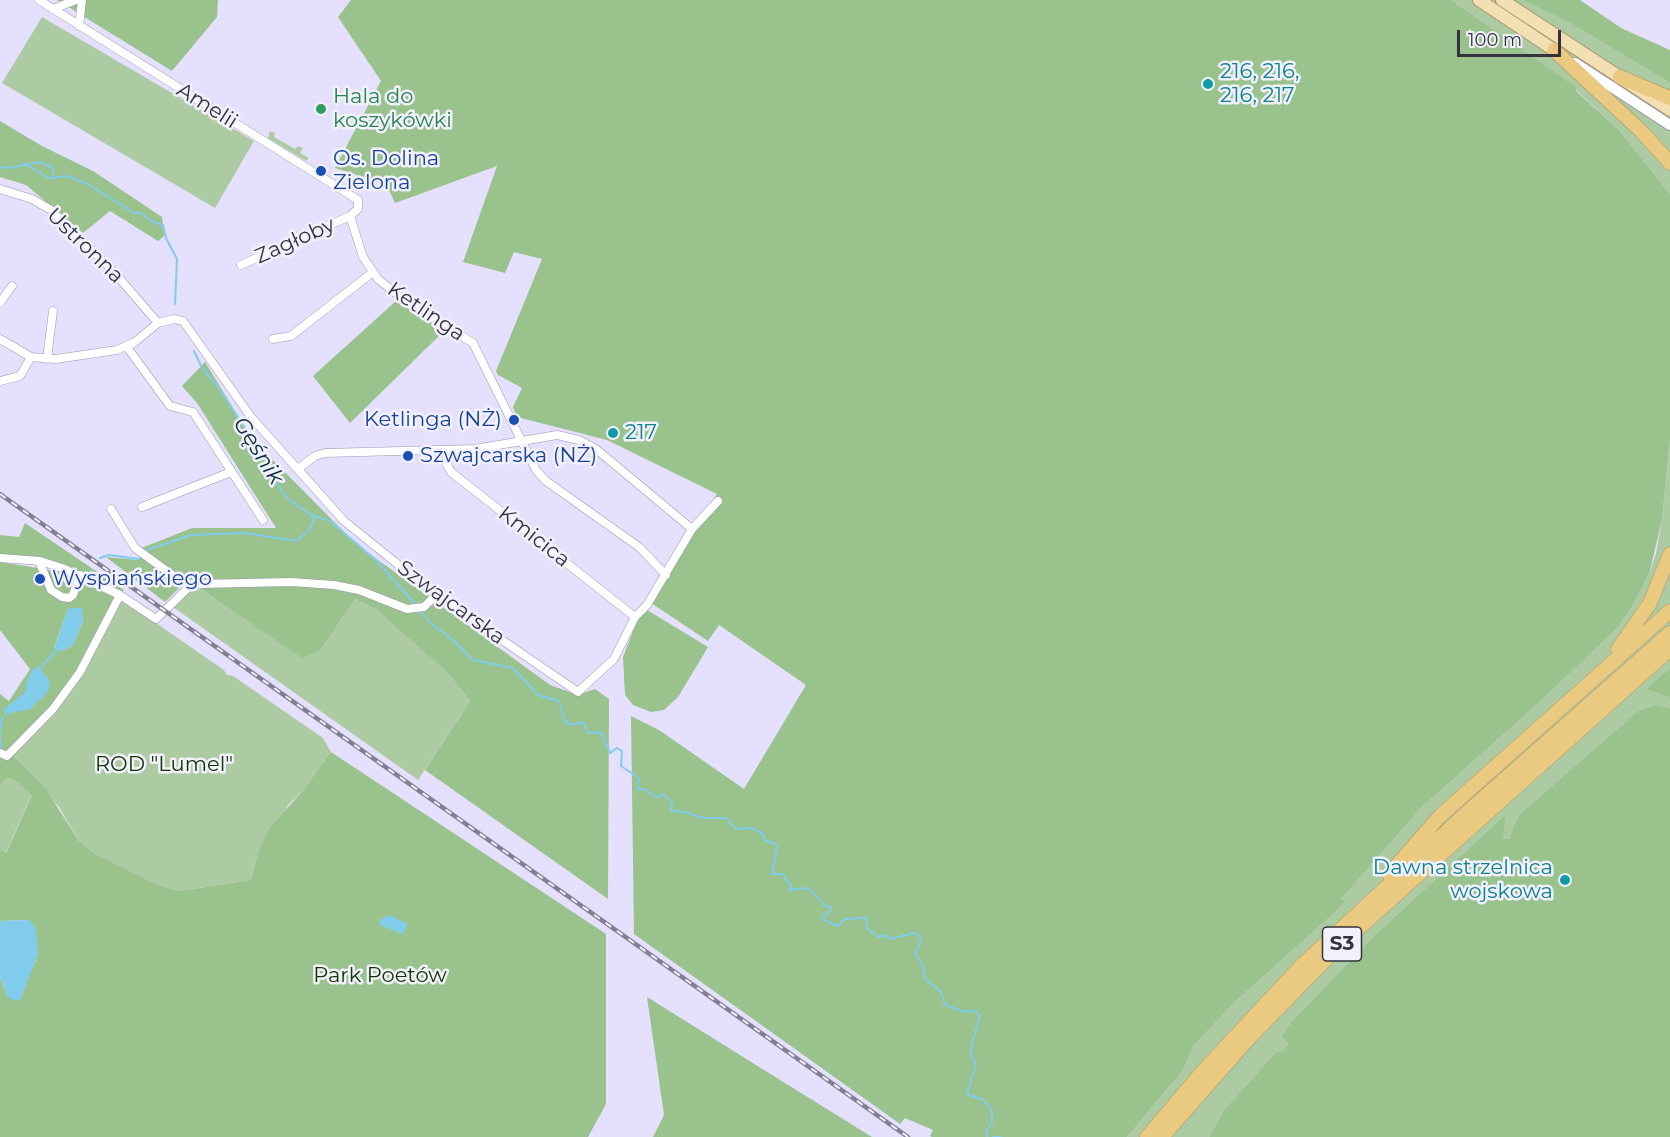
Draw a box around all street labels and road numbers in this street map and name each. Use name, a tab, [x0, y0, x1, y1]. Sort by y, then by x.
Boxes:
street label: Amelii	[172, 78, 242, 134]
street label: Ustronna	[41, 203, 129, 289]
street label: Zagłoby	[251, 212, 339, 270]
street label: Ketlinga	[383, 277, 469, 347]
street label: Kmicica	[493, 501, 575, 573]
street label: Szwajcarska	[392, 555, 510, 651]
road number: S3	[1322, 927, 1362, 961]

